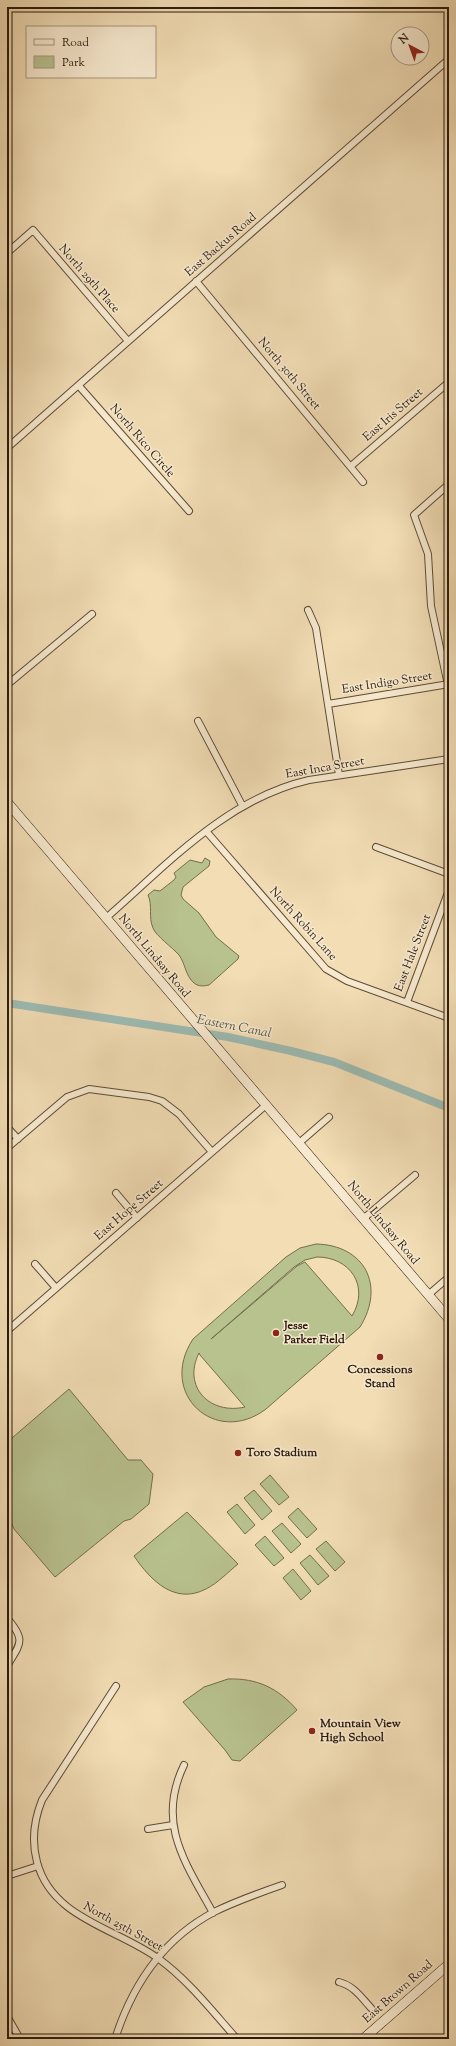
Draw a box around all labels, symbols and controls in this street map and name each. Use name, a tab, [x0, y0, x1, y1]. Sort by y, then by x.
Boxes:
legend	[26, 26, 156, 78]
north arrow	[390, 26, 430, 66]
text: N	[395, 30, 413, 49]
text: Road	[62, 34, 89, 52]
text: Park	[62, 54, 85, 72]
street label: East Backus Road	[181, 209, 261, 281]
street label: North 29th Place	[54, 241, 124, 318]
street label: North 30th Street	[253, 334, 325, 414]
street label: East Iris Street	[359, 384, 427, 446]
street label: North Rico Circle	[105, 400, 179, 482]
street label: East Indigo Street	[341, 667, 433, 699]
street label: East Inca Street	[284, 752, 366, 784]
street label: North Robin Lane	[265, 883, 341, 965]
street label: North Lindsay Road	[114, 910, 195, 1002]
street label: East Hale Street	[390, 912, 436, 994]
water label: Eastern Canal	[195, 1011, 273, 1043]
street label: East Hope Street	[91, 1175, 167, 1245]
street label: North Lindsay Road	[343, 1177, 424, 1269]
place label: Jesse Parker Field	[283, 1317, 345, 1349]
marker: Jesse Parker Field	[271, 1328, 281, 1338]
marker: Concessions Stand	[375, 1352, 385, 1362]
place label: Concessions Stand	[347, 1361, 413, 1393]
place label: Toro Stadium	[245, 1444, 317, 1462]
marker: Toro Stadium	[233, 1448, 243, 1458]
place label: Mountain View High School	[319, 1715, 401, 1747]
marker: Mountain View High School	[307, 1726, 317, 1736]
street label: North 25th Street	[80, 1898, 166, 1956]
street label: East Brown Road	[359, 1956, 437, 2028]

